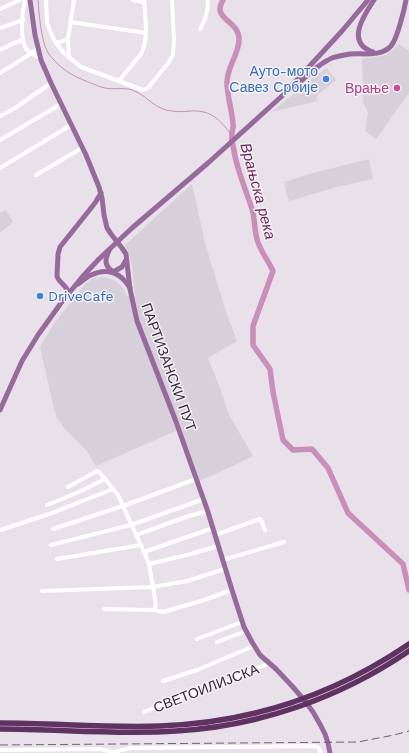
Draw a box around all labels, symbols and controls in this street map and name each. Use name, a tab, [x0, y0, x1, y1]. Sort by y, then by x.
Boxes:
place label: Ауто-мото Савез Србије	[229, 63, 318, 95]
marker: Ауто-мото Савез Србије	[321, 74, 331, 84]
place label: Врање	[345, 80, 389, 96]
marker: Врање	[392, 83, 402, 93]
water label: Врањска река	[236, 141, 280, 241]
place label: DriveCafe	[48, 288, 114, 304]
marker: DriveCafe	[35, 291, 45, 301]
street label: ПАРТИЗАНСКИ ПУТ	[138, 301, 200, 434]
street label: СВЕТОИЛИЈСКА	[151, 660, 262, 715]

